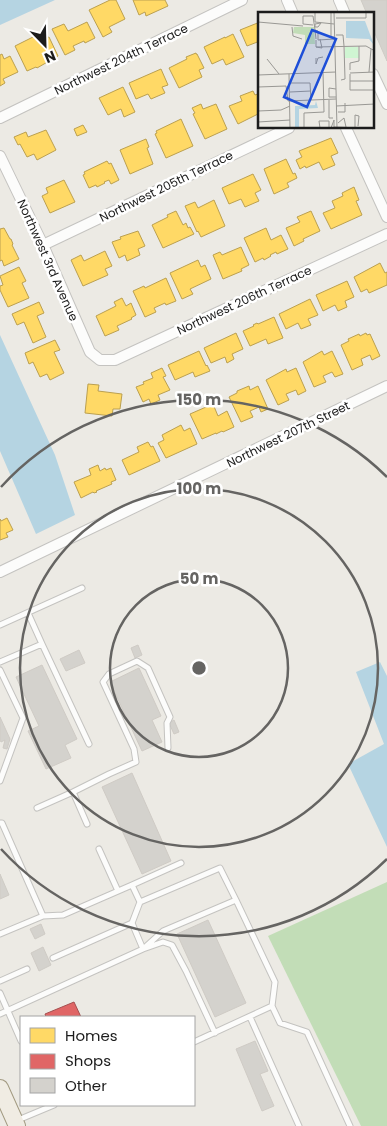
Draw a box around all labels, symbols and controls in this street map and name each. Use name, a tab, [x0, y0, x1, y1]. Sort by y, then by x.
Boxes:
inset map	[258, 12, 374, 129]
street label: Northwest 204th Terrace	[51, 19, 191, 99]
north arrow	[20, 20, 70, 70]
text: N	[41, 46, 59, 68]
street label: Northwest 205th Terrace	[96, 146, 236, 226]
street label: Northwest 3rd Avenue	[13, 196, 83, 324]
street label: Northwest 206th Terrace	[174, 261, 314, 339]
text: 150 m	[177, 389, 221, 410]
street label: Northwest 207th Street	[224, 397, 352, 471]
text: 100 m	[177, 478, 221, 499]
text: 50 m	[180, 568, 218, 589]
centre of rings	[190, 659, 208, 677]
legend	[20, 1016, 195, 1106]
text: Homes	[65, 1025, 118, 1046]
text: Shops	[65, 1050, 111, 1071]
text: Other	[65, 1075, 107, 1096]

